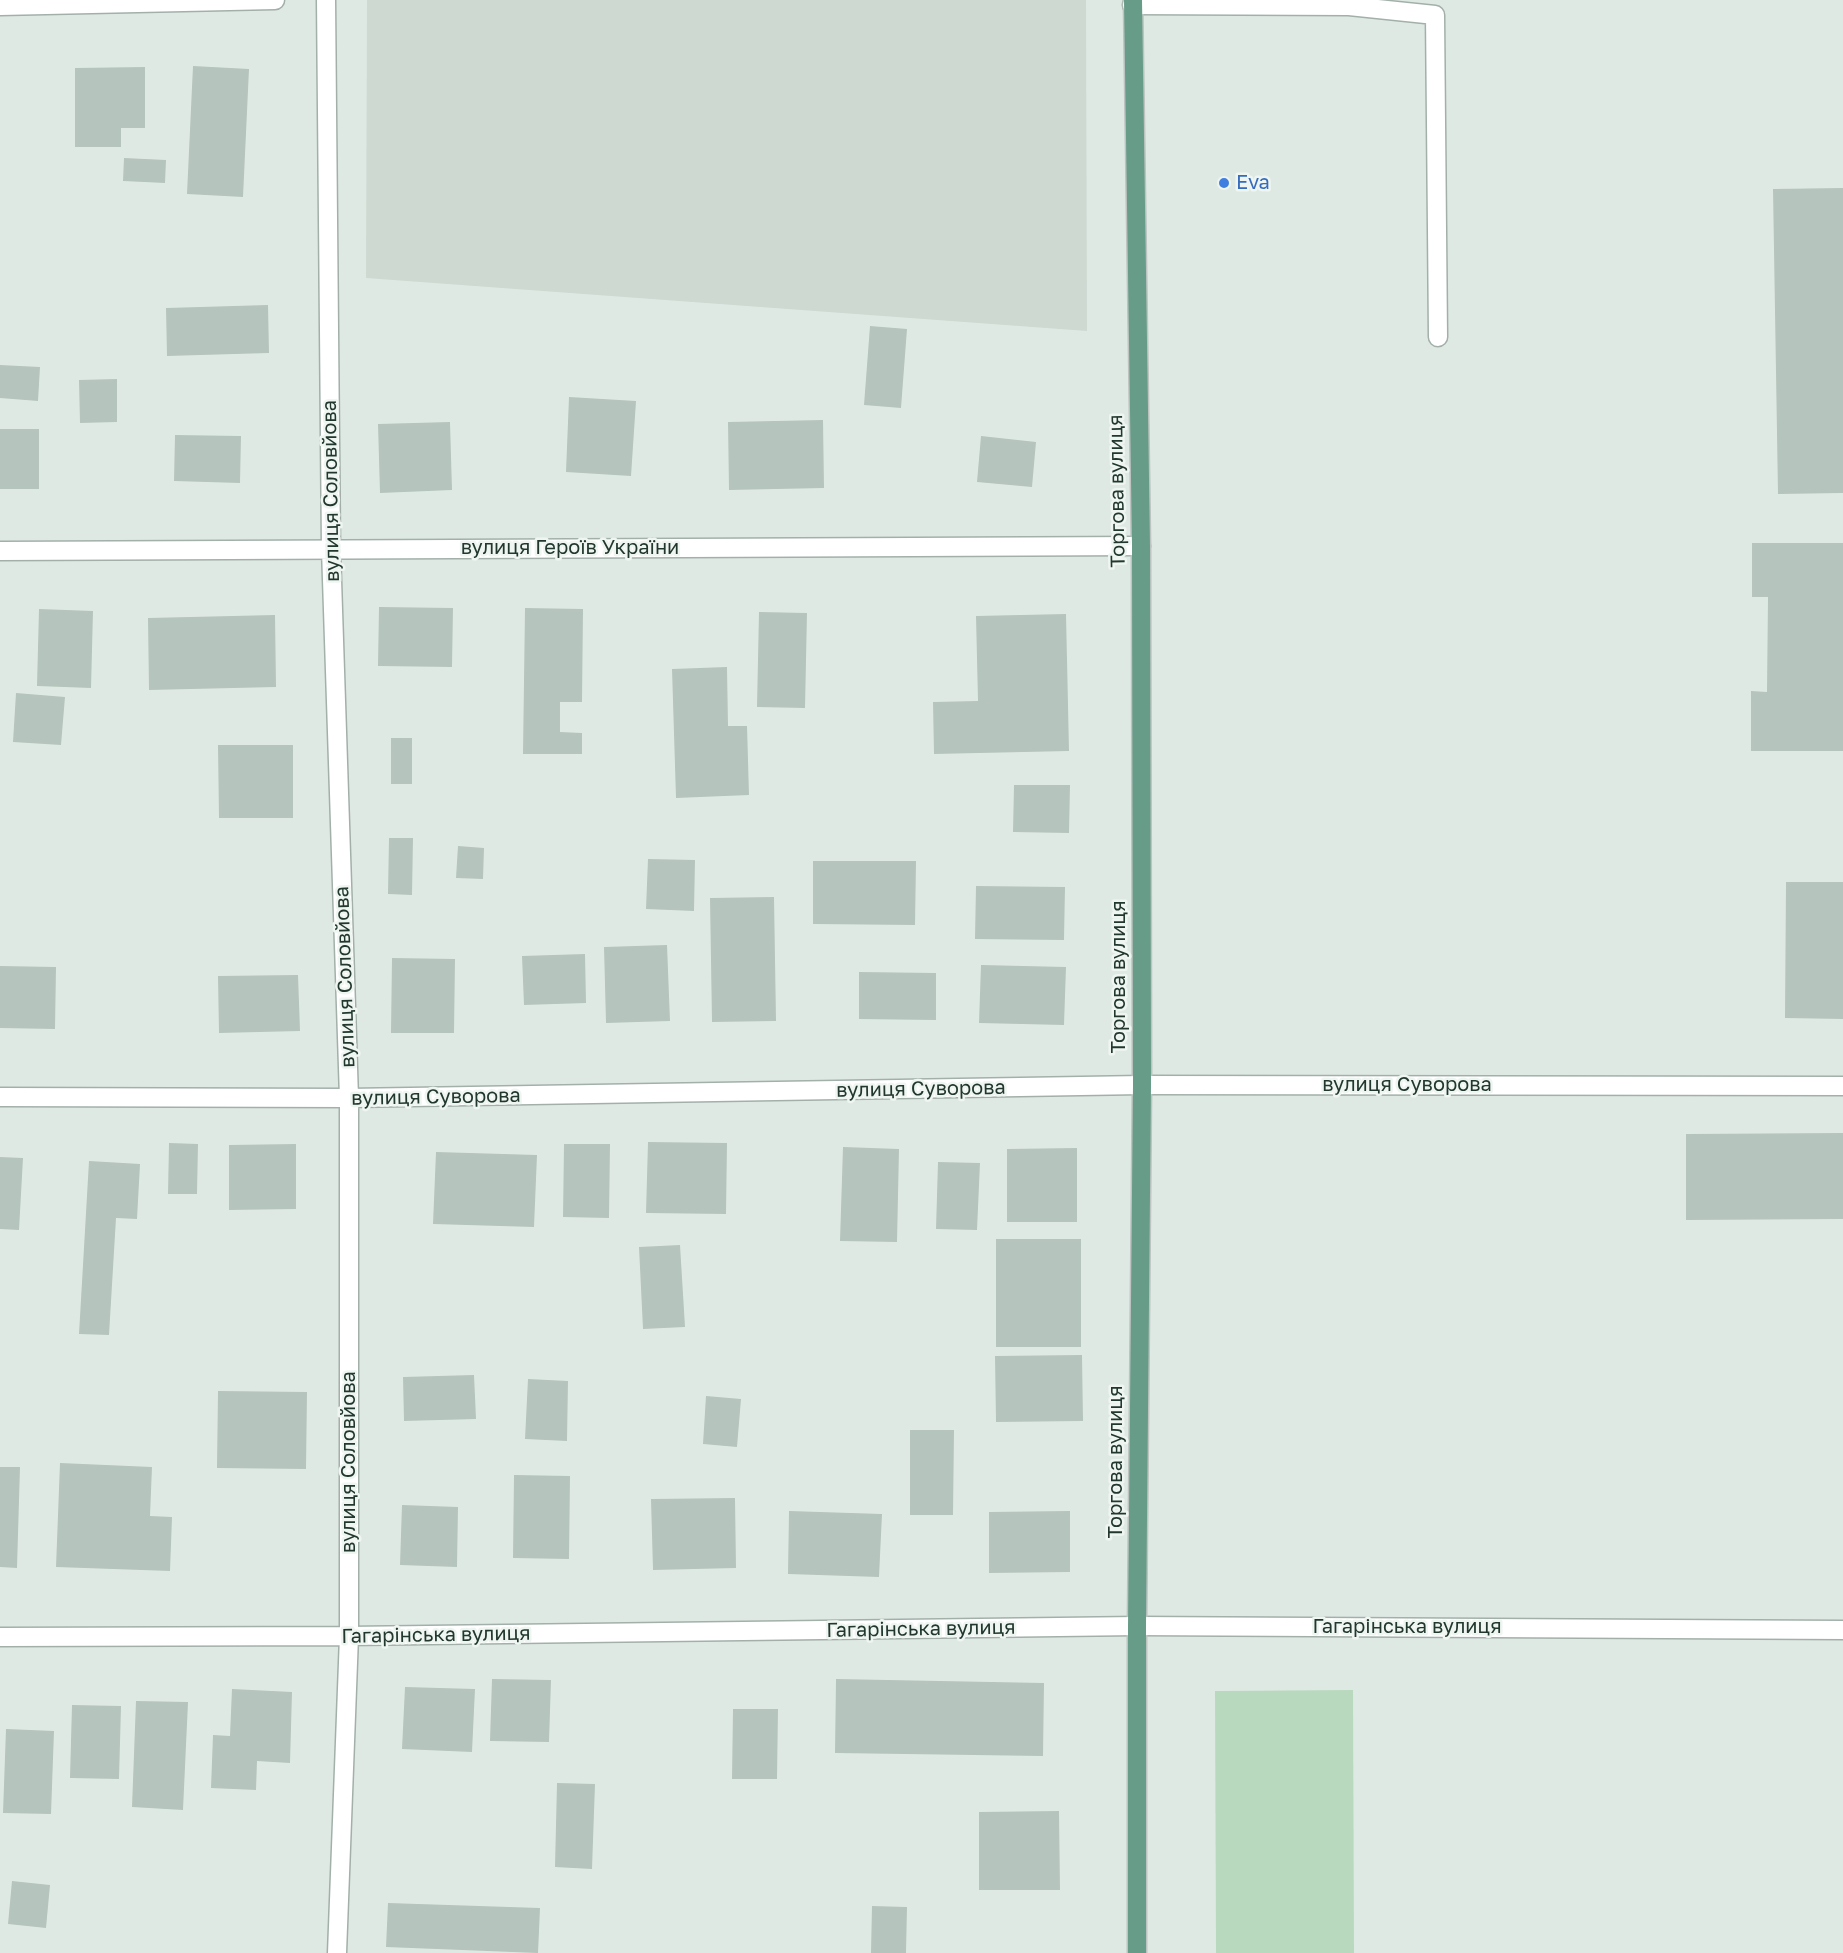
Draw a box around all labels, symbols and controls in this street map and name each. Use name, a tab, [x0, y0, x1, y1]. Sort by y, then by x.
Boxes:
place label: Eva	[1236, 171, 1270, 195]
marker: Eva	[1217, 176, 1231, 190]
street label: вулиця Соловйова	[317, 400, 345, 582]
street label: Торгова вулиця	[1104, 414, 1130, 568]
street label: вулиця Героїв України	[461, 536, 679, 560]
street label: вулиця Соловйова	[330, 886, 360, 1068]
street label: Торгова вулиця	[1107, 900, 1131, 1054]
street label: вулиця Суворова	[1322, 1073, 1492, 1097]
street label: вулиця Суворова	[836, 1076, 1006, 1102]
street label: вулиця Суворова	[351, 1084, 521, 1110]
street label: вулиця Соловйова	[337, 1371, 361, 1553]
street label: Торгова вулиця	[1104, 1385, 1128, 1539]
street label: Гагарінська вулиця	[826, 1615, 1016, 1643]
street label: Гагарінська вулиця	[1312, 1615, 1502, 1639]
street label: Гагарінська вулиця	[341, 1621, 531, 1649]

